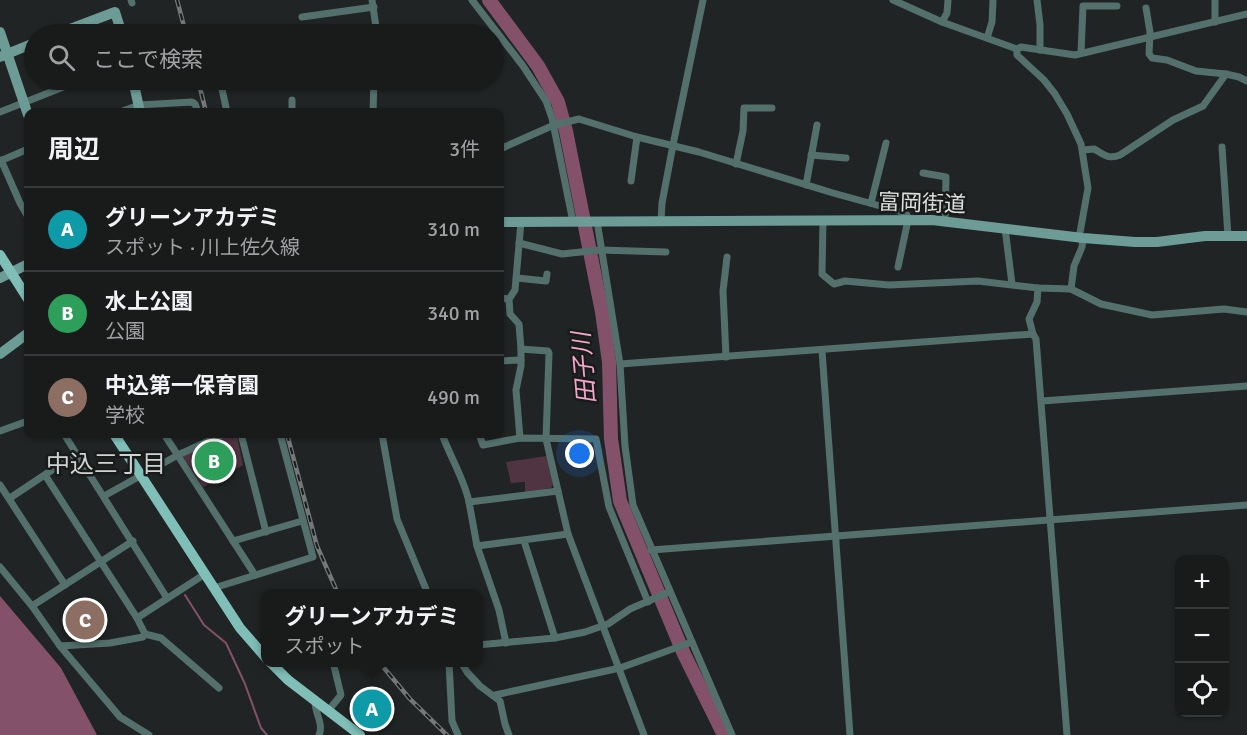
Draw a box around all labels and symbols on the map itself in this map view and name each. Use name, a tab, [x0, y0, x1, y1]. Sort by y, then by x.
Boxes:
street label: 富岡街道	[878, 188, 966, 218]
water label: 田子川	[566, 328, 602, 405]
pin: B	[194, 438, 234, 484]
your location	[565, 439, 594, 468]
district label: 中込三丁目	[46, 449, 166, 479]
pin: C	[66, 598, 104, 642]
pin: A	[352, 686, 392, 732]

